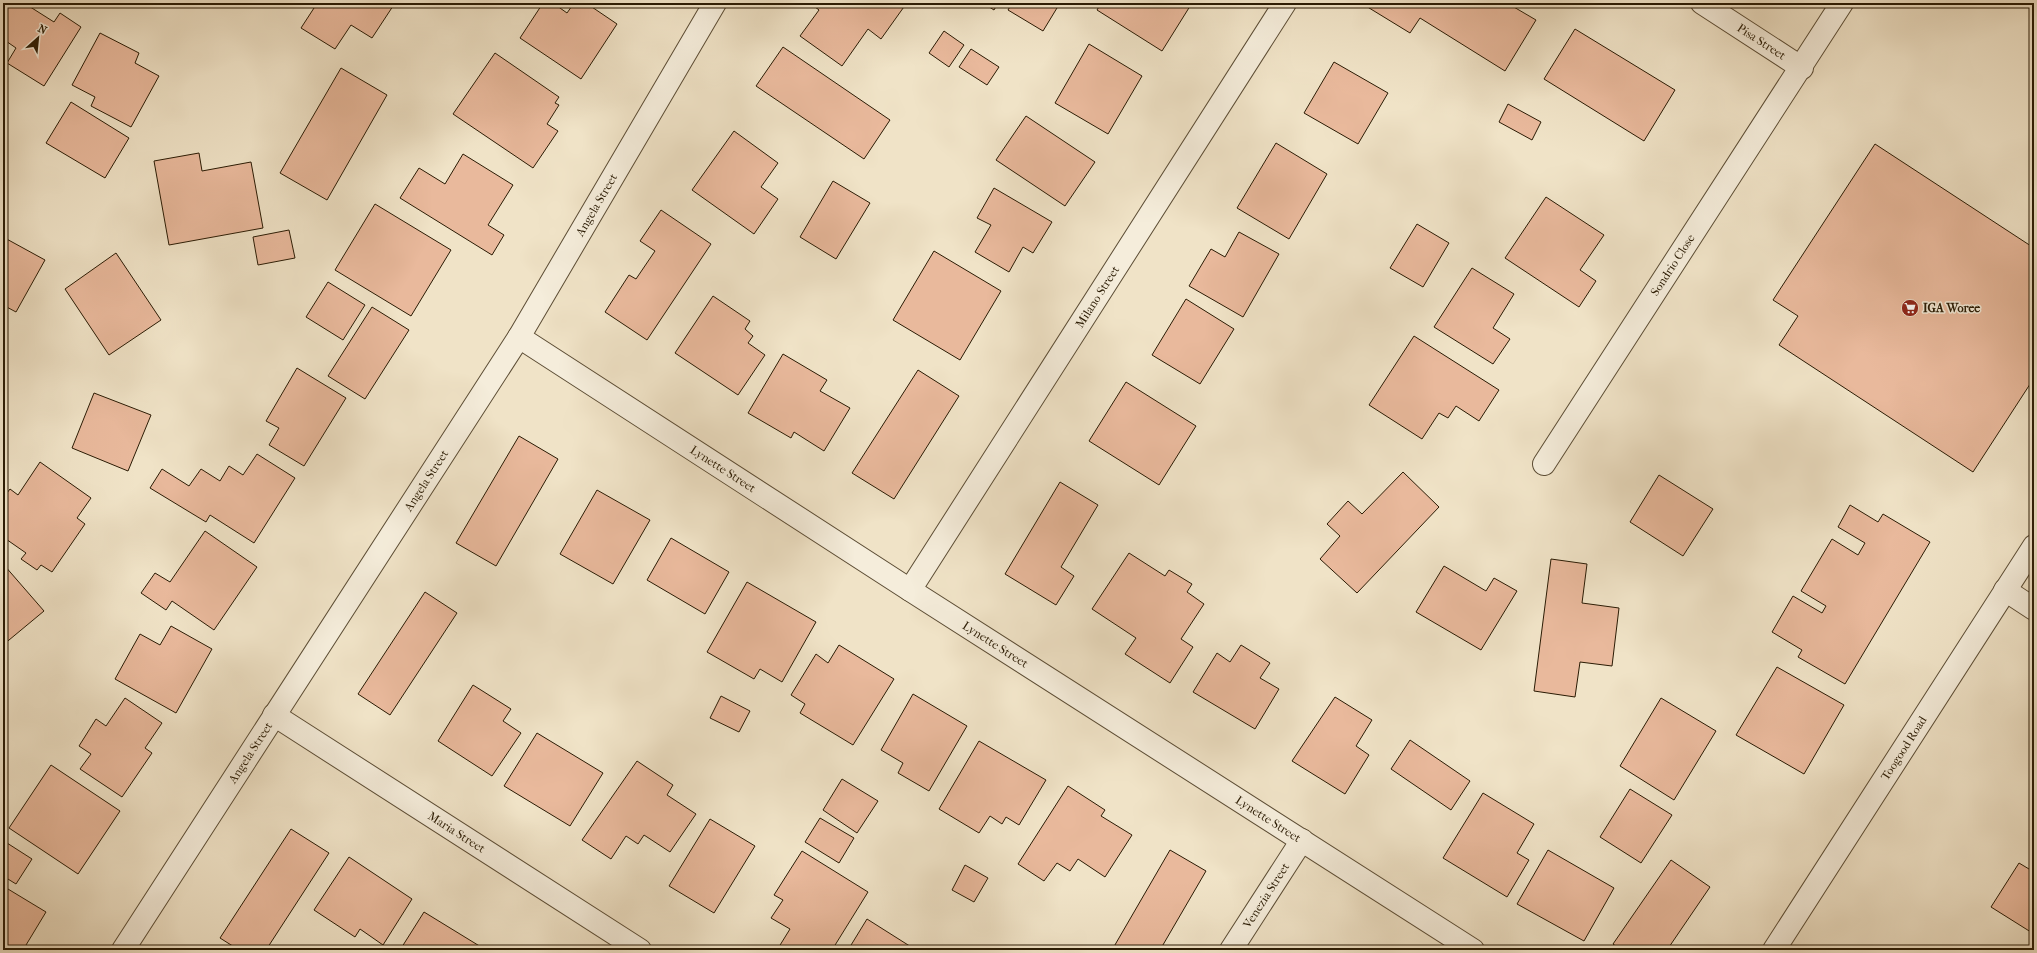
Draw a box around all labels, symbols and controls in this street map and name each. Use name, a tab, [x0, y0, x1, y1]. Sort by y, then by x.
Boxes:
north arrow	[18, 18, 58, 58]
street label: Pisa Street	[1735, 21, 1789, 63]
text: N	[36, 22, 50, 38]
street label: Angela Street	[572, 170, 621, 240]
street label: Sondrio Close	[1648, 231, 1698, 298]
street label: Milano Street	[1072, 263, 1123, 330]
supermarket icon: IGA Woree	[1900, 298, 1920, 318]
place label: IGA Woree	[1923, 301, 1980, 315]
street label: Lynette Street	[688, 443, 759, 496]
street label: Angela Street	[401, 447, 452, 515]
street label: Lynette Street	[960, 618, 1031, 671]
street label: Toogood Road	[1878, 713, 1930, 783]
street label: Angela Street	[225, 719, 276, 787]
street label: Lynette Street	[1233, 793, 1304, 846]
street label: Maria Street	[425, 809, 488, 856]
street label: Venezia Street	[1240, 860, 1293, 931]

